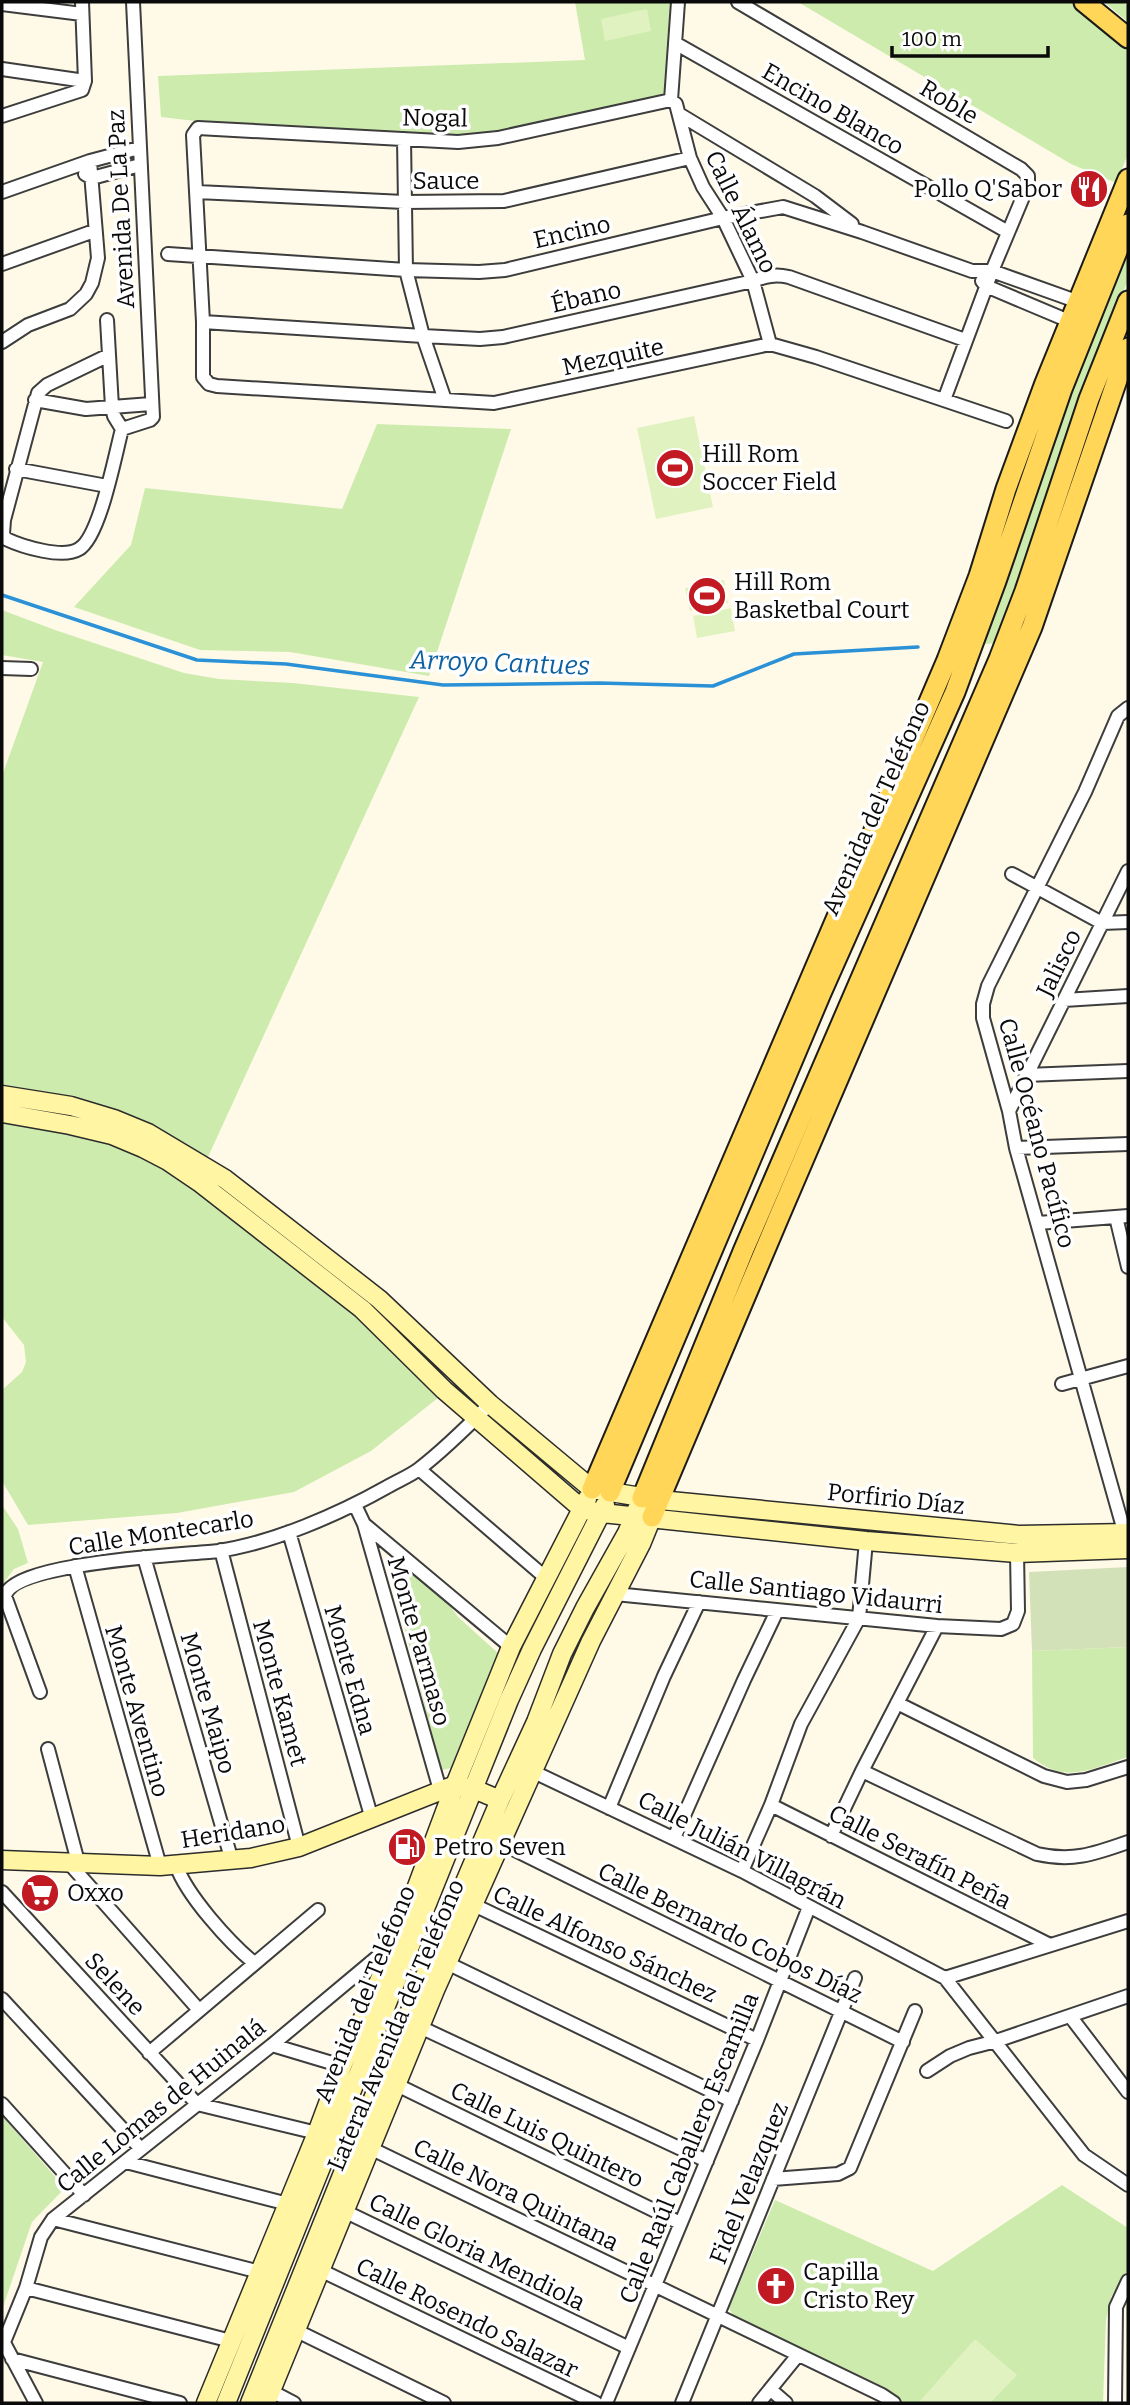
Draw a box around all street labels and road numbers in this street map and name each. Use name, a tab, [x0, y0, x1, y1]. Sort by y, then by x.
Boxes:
street label: Encino Blanco	[757, 57, 909, 161]
street label: Roble	[915, 74, 983, 130]
street label: Nogal	[402, 103, 468, 133]
street label: Avenida De La Paz	[102, 109, 140, 309]
street label: Calle Álamo	[699, 146, 784, 278]
street label: Sauce	[413, 167, 479, 195]
street label: Encino	[531, 210, 613, 254]
street label: Ébano	[548, 274, 624, 319]
street label: Mezquite	[560, 333, 666, 381]
street label: Avenida del Teléfono	[816, 697, 936, 919]
street label: Jalisco	[1030, 925, 1087, 1002]
street label: Calle Océano Pacífico	[993, 1015, 1081, 1251]
street label: Porfirio Díaz	[826, 1478, 966, 1520]
street label: Calle Montecarlo	[66, 1505, 256, 1561]
street label: Monte Parmaso	[381, 1553, 457, 1729]
street label: Calle Santiago Vidaurri	[688, 1565, 944, 1619]
street label: Monte Edna	[318, 1602, 382, 1738]
street label: Monte Kamet	[247, 1617, 313, 1769]
street label: Monte Aventino	[99, 1622, 175, 1800]
street label: Monte Maipo	[174, 1629, 242, 1777]
street label: Calle Julián Villagrán	[633, 1785, 851, 1915]
street label: Calle Serafín Peña	[824, 1799, 1016, 1915]
street label: Heridano	[179, 1810, 287, 1854]
street label: Calle Bernardo Cobos Díaz	[593, 1857, 867, 2009]
street label: Lateral Avenida del Teléfono	[322, 1875, 470, 2175]
street label: Calle Alfonso Sánchez	[488, 1880, 722, 2008]
street label: Avenida del Teléfono	[309, 1881, 421, 2107]
street label: Selene	[79, 1947, 151, 2021]
street label: Calle Raúl Caballero Escamilla	[614, 1988, 764, 2308]
street label: Calle Lomas de Huinalá	[51, 2013, 271, 2199]
street label: Calle Luis Quintero	[446, 2076, 648, 2194]
street label: Fidel Velazquez	[704, 2098, 794, 2268]
street label: Calle Nora Quintana	[409, 2133, 623, 2257]
street label: Calle Gloria Mendiola	[364, 2187, 590, 2317]
street label: Calle Rosendo Salazar	[351, 2252, 583, 2384]

